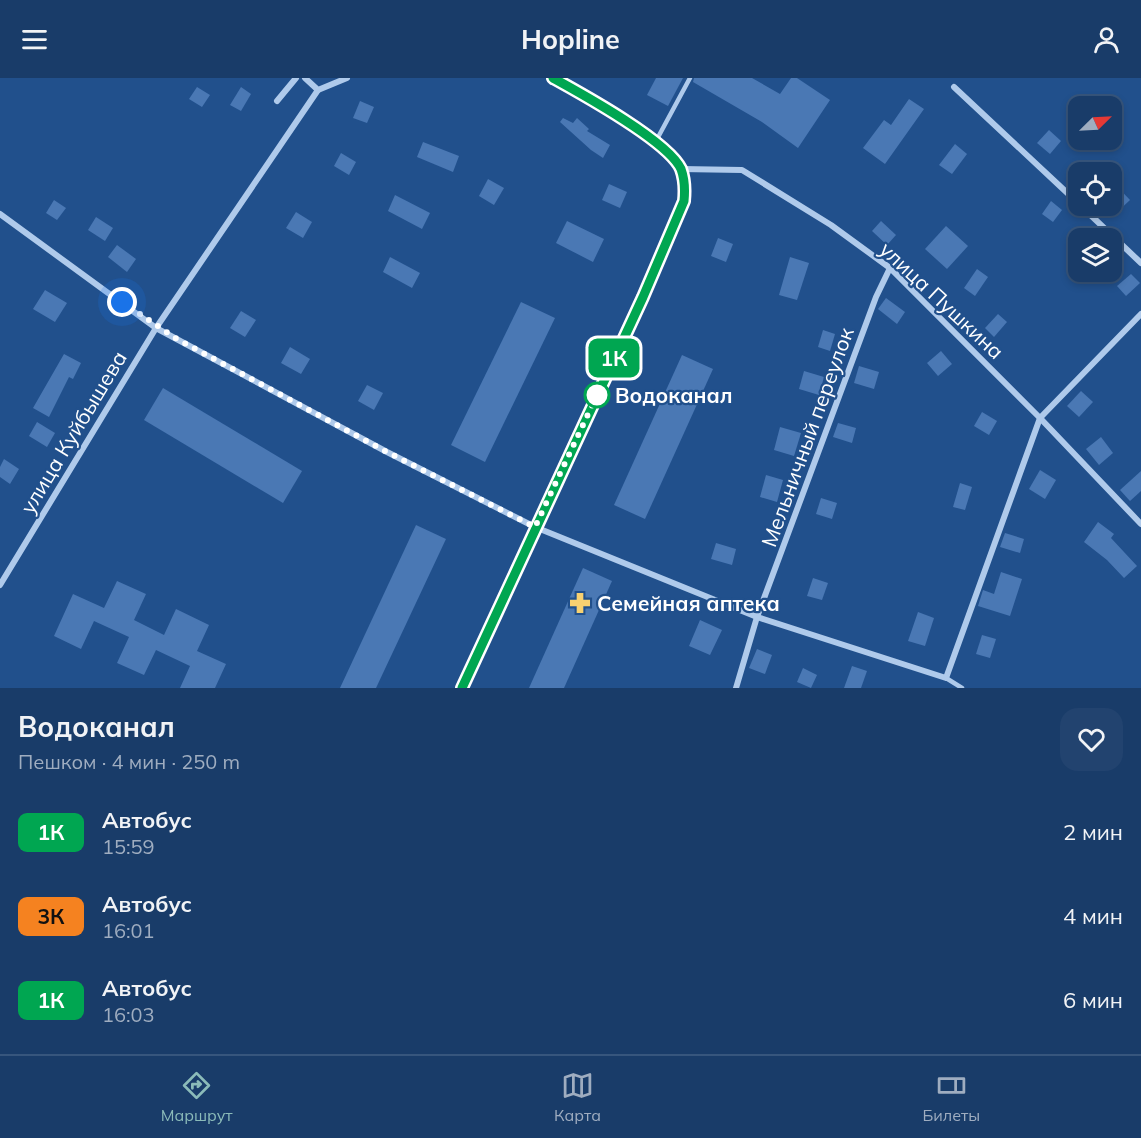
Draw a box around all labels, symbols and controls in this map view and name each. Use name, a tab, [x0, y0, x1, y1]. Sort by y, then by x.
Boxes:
text: Hopline	[521, 22, 620, 56]
icon: menu	[18, 23, 51, 56]
icon: person	[1090, 23, 1123, 56]
north arrow	[1068, 96, 1122, 150]
map controls	[1068, 96, 1122, 282]
button: locate	[1068, 162, 1122, 216]
button: layers	[1068, 228, 1122, 282]
street label: улица Пушкина	[874, 236, 1010, 364]
your location	[107, 287, 137, 317]
street label: Мельничный переулок	[755, 323, 859, 550]
line badge: 1К	[587, 338, 641, 378]
text: 1К	[600, 345, 628, 371]
street label: улица Куйбышева	[14, 346, 132, 518]
marker: Водоканал	[584, 382, 610, 408]
place label: Водоканал	[615, 382, 733, 408]
place label: Семейная аптека	[597, 590, 780, 616]
pharmacy icon: Семейная аптека	[568, 591, 592, 615]
button: heart	[1060, 708, 1123, 771]
text: Водоканал	[18, 709, 175, 744]
text: Пешком · 4 мин · 250 m	[18, 749, 240, 774]
text: Автобус	[102, 806, 192, 834]
text: 2 мин	[1063, 818, 1123, 846]
text: 1К	[37, 819, 65, 845]
text: 15:59	[102, 834, 155, 859]
text: Автобус	[102, 890, 192, 918]
text: 4 мин	[1063, 902, 1123, 930]
text: 3К	[37, 903, 65, 929]
text: 16:01	[102, 918, 155, 943]
text: Автобус	[102, 974, 192, 1002]
text: 6 мин	[1063, 986, 1123, 1014]
text: 1К	[37, 987, 65, 1013]
text: 16:03	[102, 1002, 155, 1027]
tab: Маршрут	[161, 1069, 233, 1125]
tab: Карта	[554, 1069, 601, 1125]
tab: Билеты	[922, 1069, 980, 1125]

